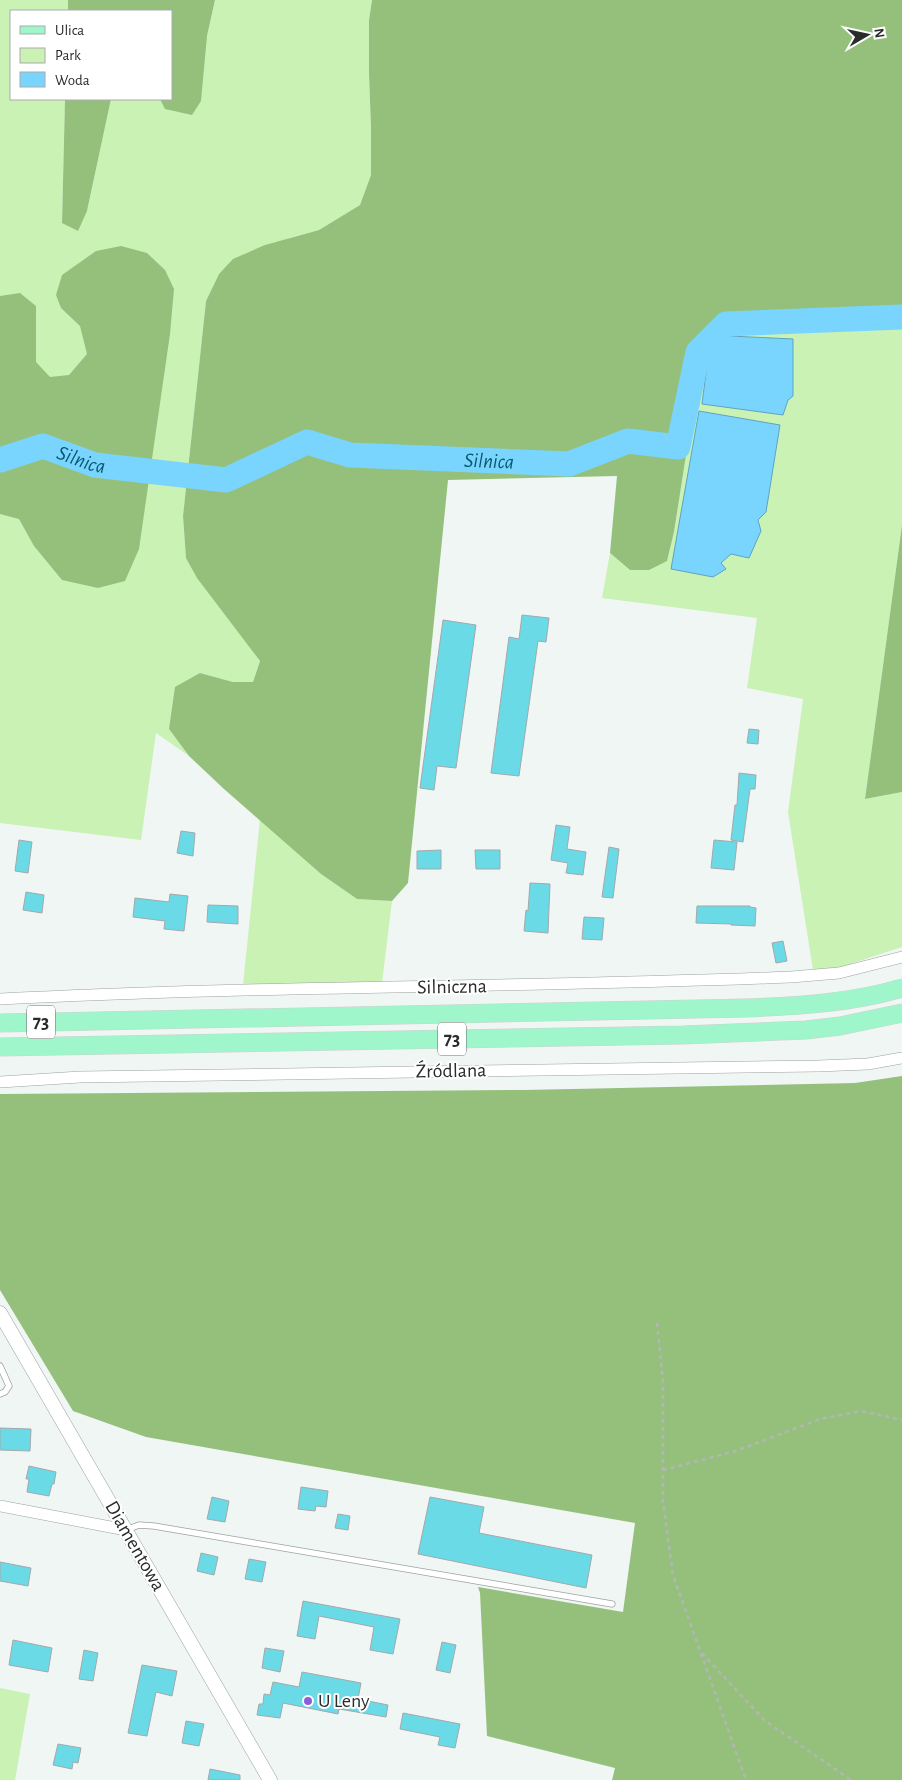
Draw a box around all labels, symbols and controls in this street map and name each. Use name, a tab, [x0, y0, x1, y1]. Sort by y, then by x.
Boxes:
legend	[10, 10, 172, 100]
north arrow	[842, 10, 892, 60]
text: Ulica	[55, 23, 84, 38]
text: N	[871, 27, 887, 39]
text: Park	[55, 48, 81, 63]
text: Woda	[55, 73, 90, 88]
water label: Silnica	[54, 442, 107, 477]
water label: Silnica	[464, 449, 514, 472]
street label: Silniczna	[417, 976, 487, 998]
road number: 73	[27, 1006, 55, 1038]
road number: 73	[438, 1022, 466, 1056]
street label: Źródlana	[415, 1059, 487, 1082]
street label: Diamentowa	[101, 1498, 169, 1594]
place label: U Leny	[318, 1691, 370, 1711]
marker: U Leny	[302, 1695, 314, 1707]

